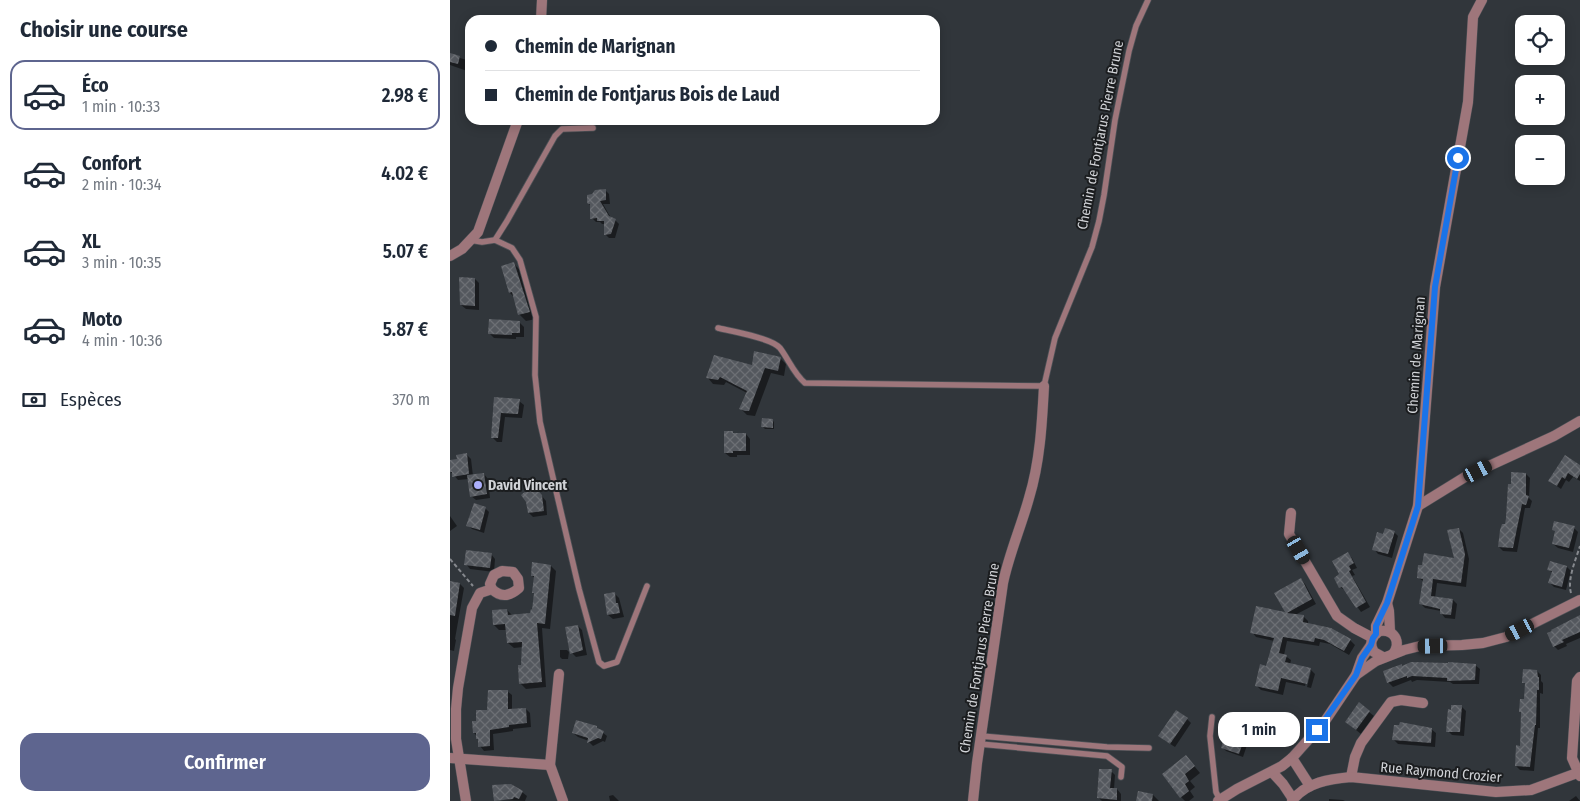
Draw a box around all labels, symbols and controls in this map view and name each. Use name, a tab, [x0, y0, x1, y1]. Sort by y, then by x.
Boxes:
map controls	[1515, 15, 1565, 185]
button: locate	[1515, 15, 1565, 65]
text: Choisir une course	[20, 16, 188, 43]
text: Chemin de Marignan	[515, 35, 675, 58]
street label: Chemin de Fontjarus Pierre Brune	[1074, 39, 1127, 231]
icon: car	[22, 73, 67, 118]
text: Éco	[82, 74, 109, 97]
button: +	[1515, 75, 1565, 125]
text: Chemin de Fontjarus Bois de Laud	[515, 83, 780, 106]
text: 2.98 €	[382, 84, 428, 107]
text: 1 min · 10:33	[82, 97, 160, 116]
button: −	[1515, 135, 1565, 185]
route start	[1447, 147, 1469, 169]
icon: car	[22, 151, 67, 196]
text: Confort	[82, 152, 142, 175]
text: 4.02 €	[381, 162, 428, 185]
text: 2 min · 10:34	[82, 175, 162, 194]
icon: car	[22, 229, 67, 274]
text: XL	[82, 230, 101, 253]
text: 5.07 €	[383, 240, 428, 263]
text: 3 min · 10:35	[82, 253, 161, 272]
street label: Chemin de Marignan	[1404, 296, 1429, 414]
icon: car	[22, 307, 67, 352]
text: Moto	[82, 308, 122, 331]
text: 5.87 €	[383, 318, 428, 341]
text: 4 min · 10:36	[82, 331, 162, 350]
icon: cash	[20, 386, 48, 414]
text: Espèces	[60, 388, 122, 411]
text: 370 m	[392, 390, 430, 409]
car	[1461, 458, 1494, 484]
place label: David Vincent	[488, 477, 568, 494]
marker: David Vincent	[472, 479, 484, 491]
car	[1285, 533, 1312, 567]
street label: Chemin de Fontjarus Pierre Brune	[956, 562, 1003, 754]
car	[1503, 617, 1536, 643]
car	[1417, 638, 1448, 654]
callout: 1 min	[1217, 712, 1300, 748]
route end	[1306, 719, 1328, 741]
text: 1 min	[1242, 720, 1276, 739]
button: Confirmer	[20, 733, 430, 791]
street label: Rue Raymond Crozier	[1380, 759, 1502, 786]

